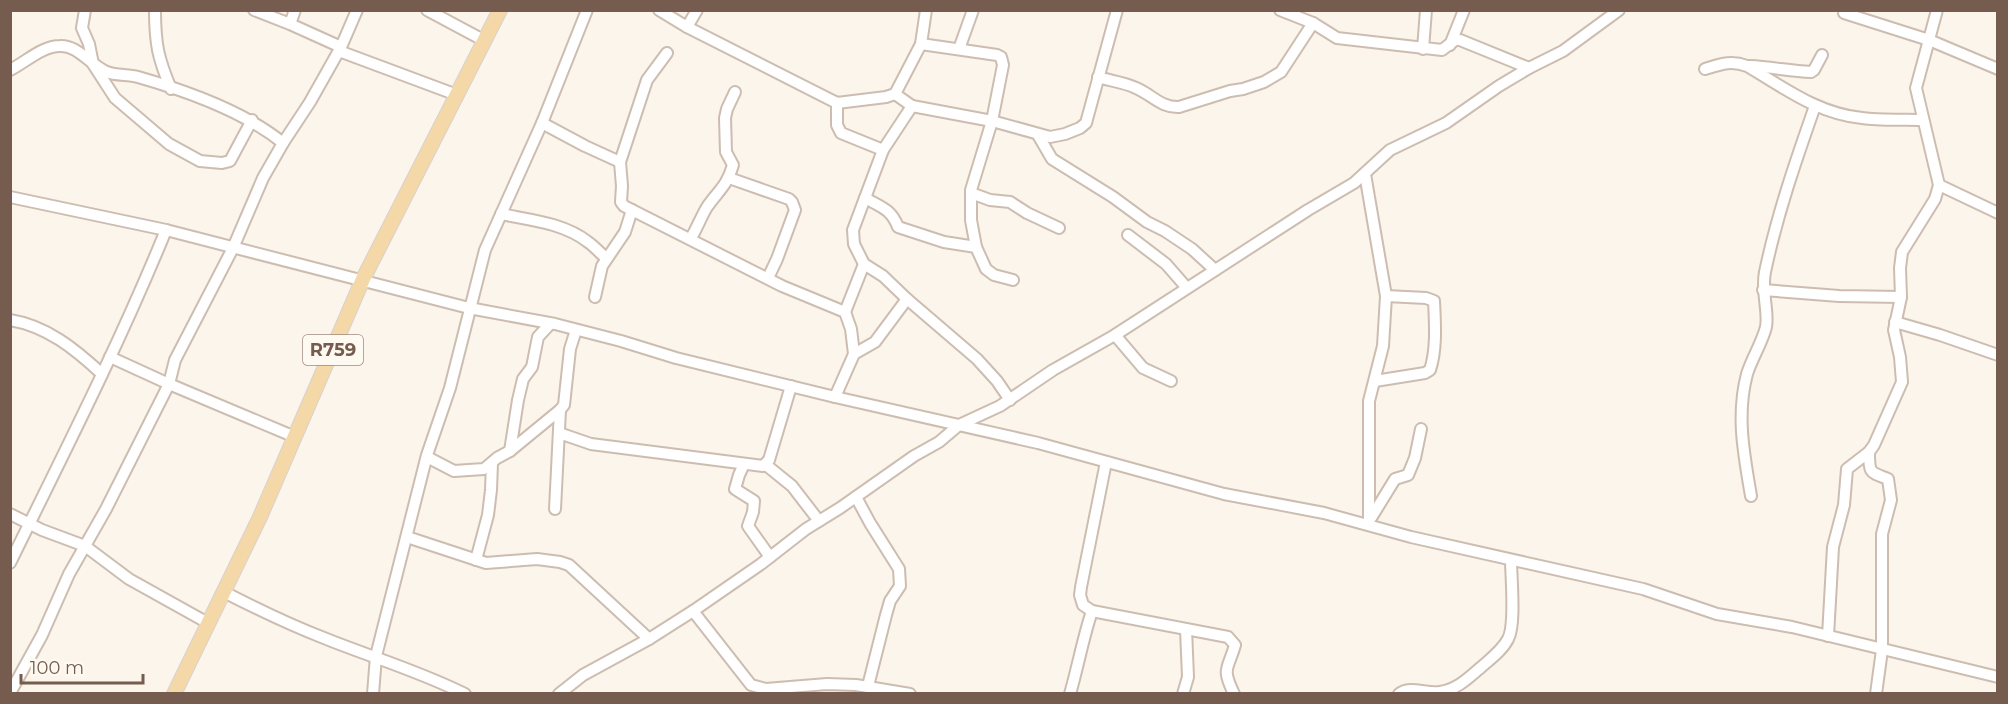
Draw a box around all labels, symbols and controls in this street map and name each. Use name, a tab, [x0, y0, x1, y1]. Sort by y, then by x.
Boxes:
road number: R759	[303, 335, 363, 365]
scale bar	[21, 647, 142, 685]
text: 100 m	[30, 657, 84, 679]

